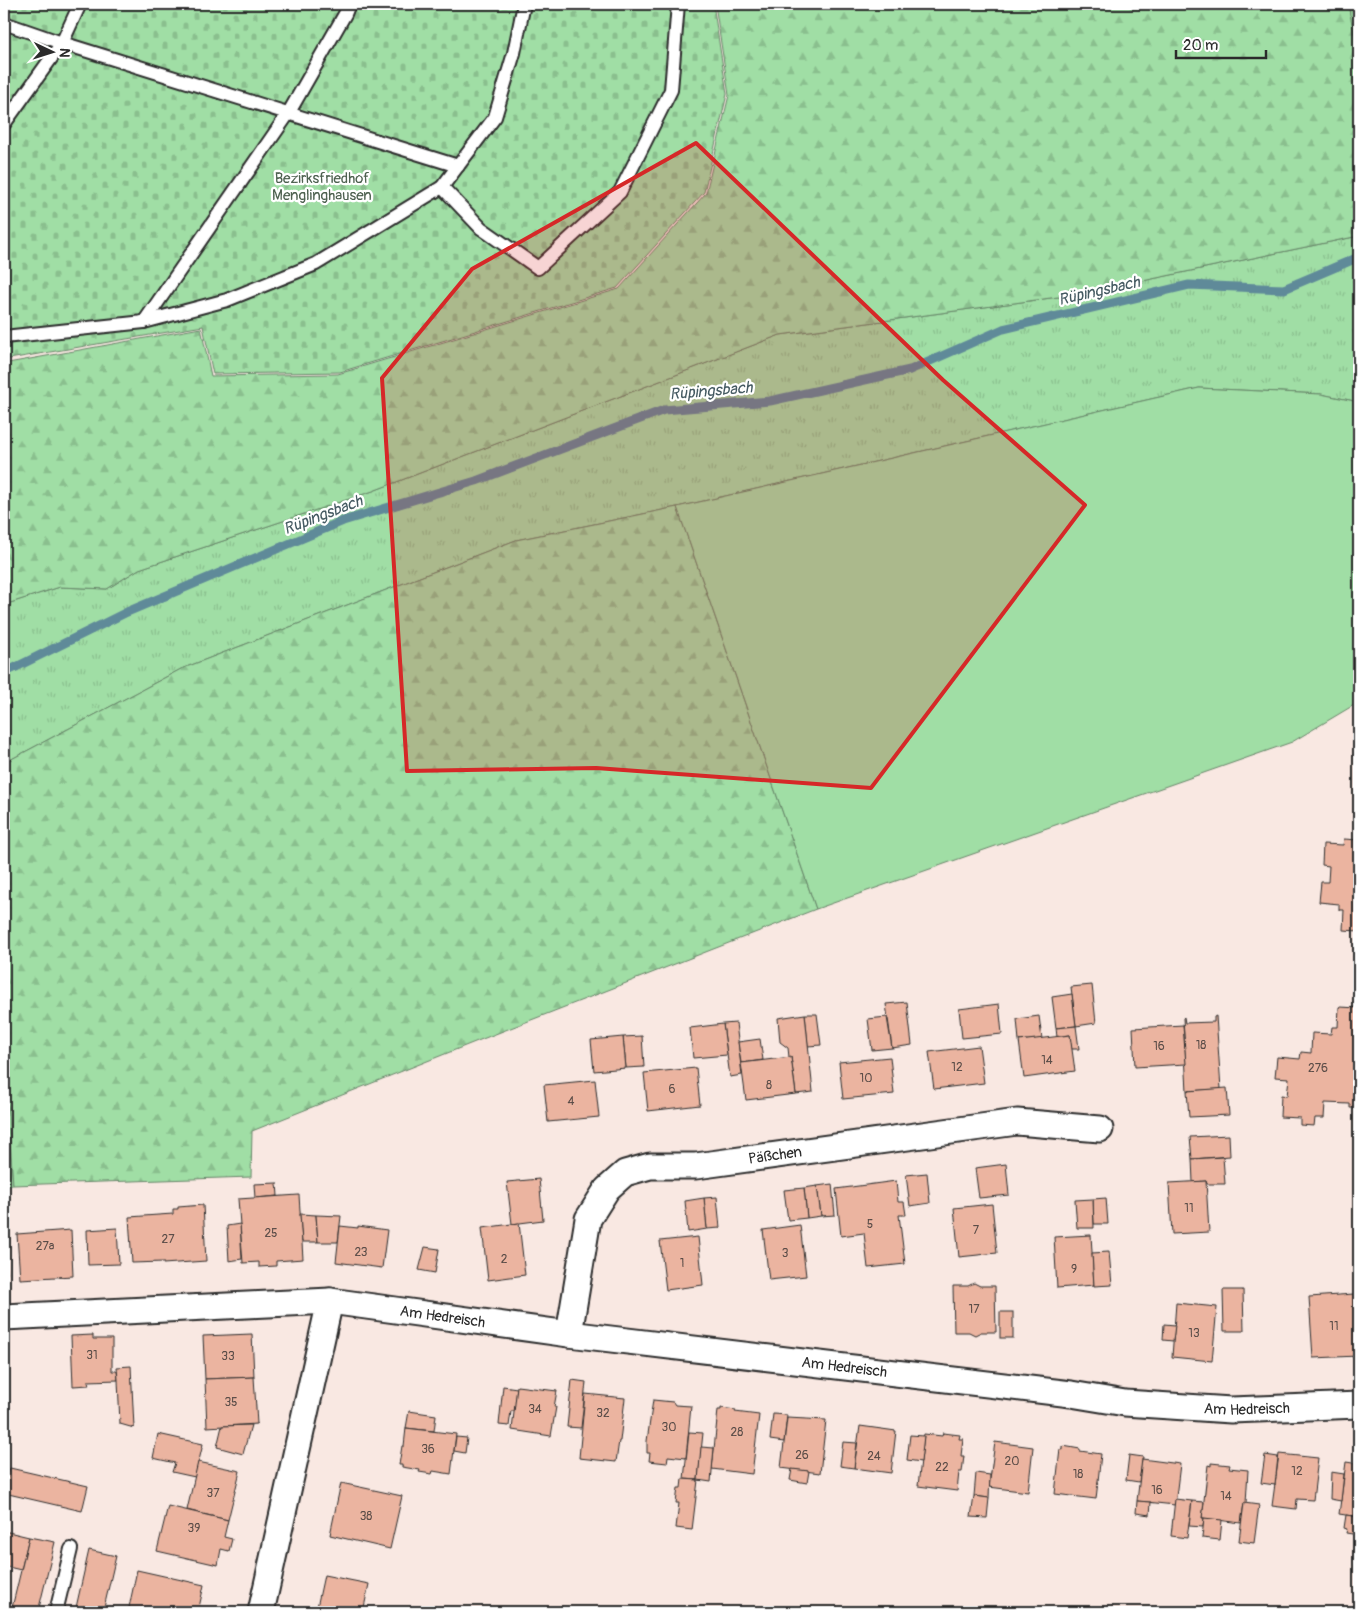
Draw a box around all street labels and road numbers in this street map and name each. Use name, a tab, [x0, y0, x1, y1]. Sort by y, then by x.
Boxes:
street label: Päßchen	[747, 1142, 803, 1168]
street label: Am Hedreisch	[399, 1301, 487, 1332]
street label: Am Hedreisch	[800, 1352, 888, 1381]
street label: Am Hedreisch	[1203, 1398, 1290, 1420]

